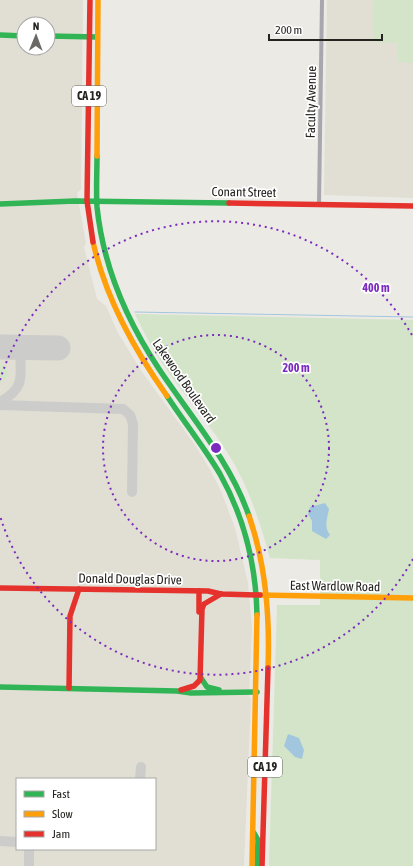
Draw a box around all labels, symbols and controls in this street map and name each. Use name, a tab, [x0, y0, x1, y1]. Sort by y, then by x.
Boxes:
north arrow	[16, 16, 56, 56]
scale bar	[269, 16, 382, 42]
text: N	[33, 20, 40, 32]
text: 200 m	[275, 23, 302, 37]
street label: Faculty Avenue	[303, 66, 319, 138]
road number: CA 19	[72, 86, 106, 106]
street label: Conant Street	[212, 184, 277, 200]
text: 400 m	[361, 281, 390, 295]
street label: Lakewood Boulevard	[149, 336, 219, 426]
text: 200 m	[282, 361, 310, 375]
centre of rings	[209, 441, 223, 455]
street label: Donald Douglas Drive	[78, 571, 182, 587]
street label: East Wardlow Road	[290, 578, 380, 594]
road number: CA 19	[248, 757, 282, 777]
legend	[16, 778, 156, 850]
text: Fast	[52, 787, 70, 801]
text: Slow	[52, 807, 73, 821]
text: Jam	[52, 827, 70, 841]

